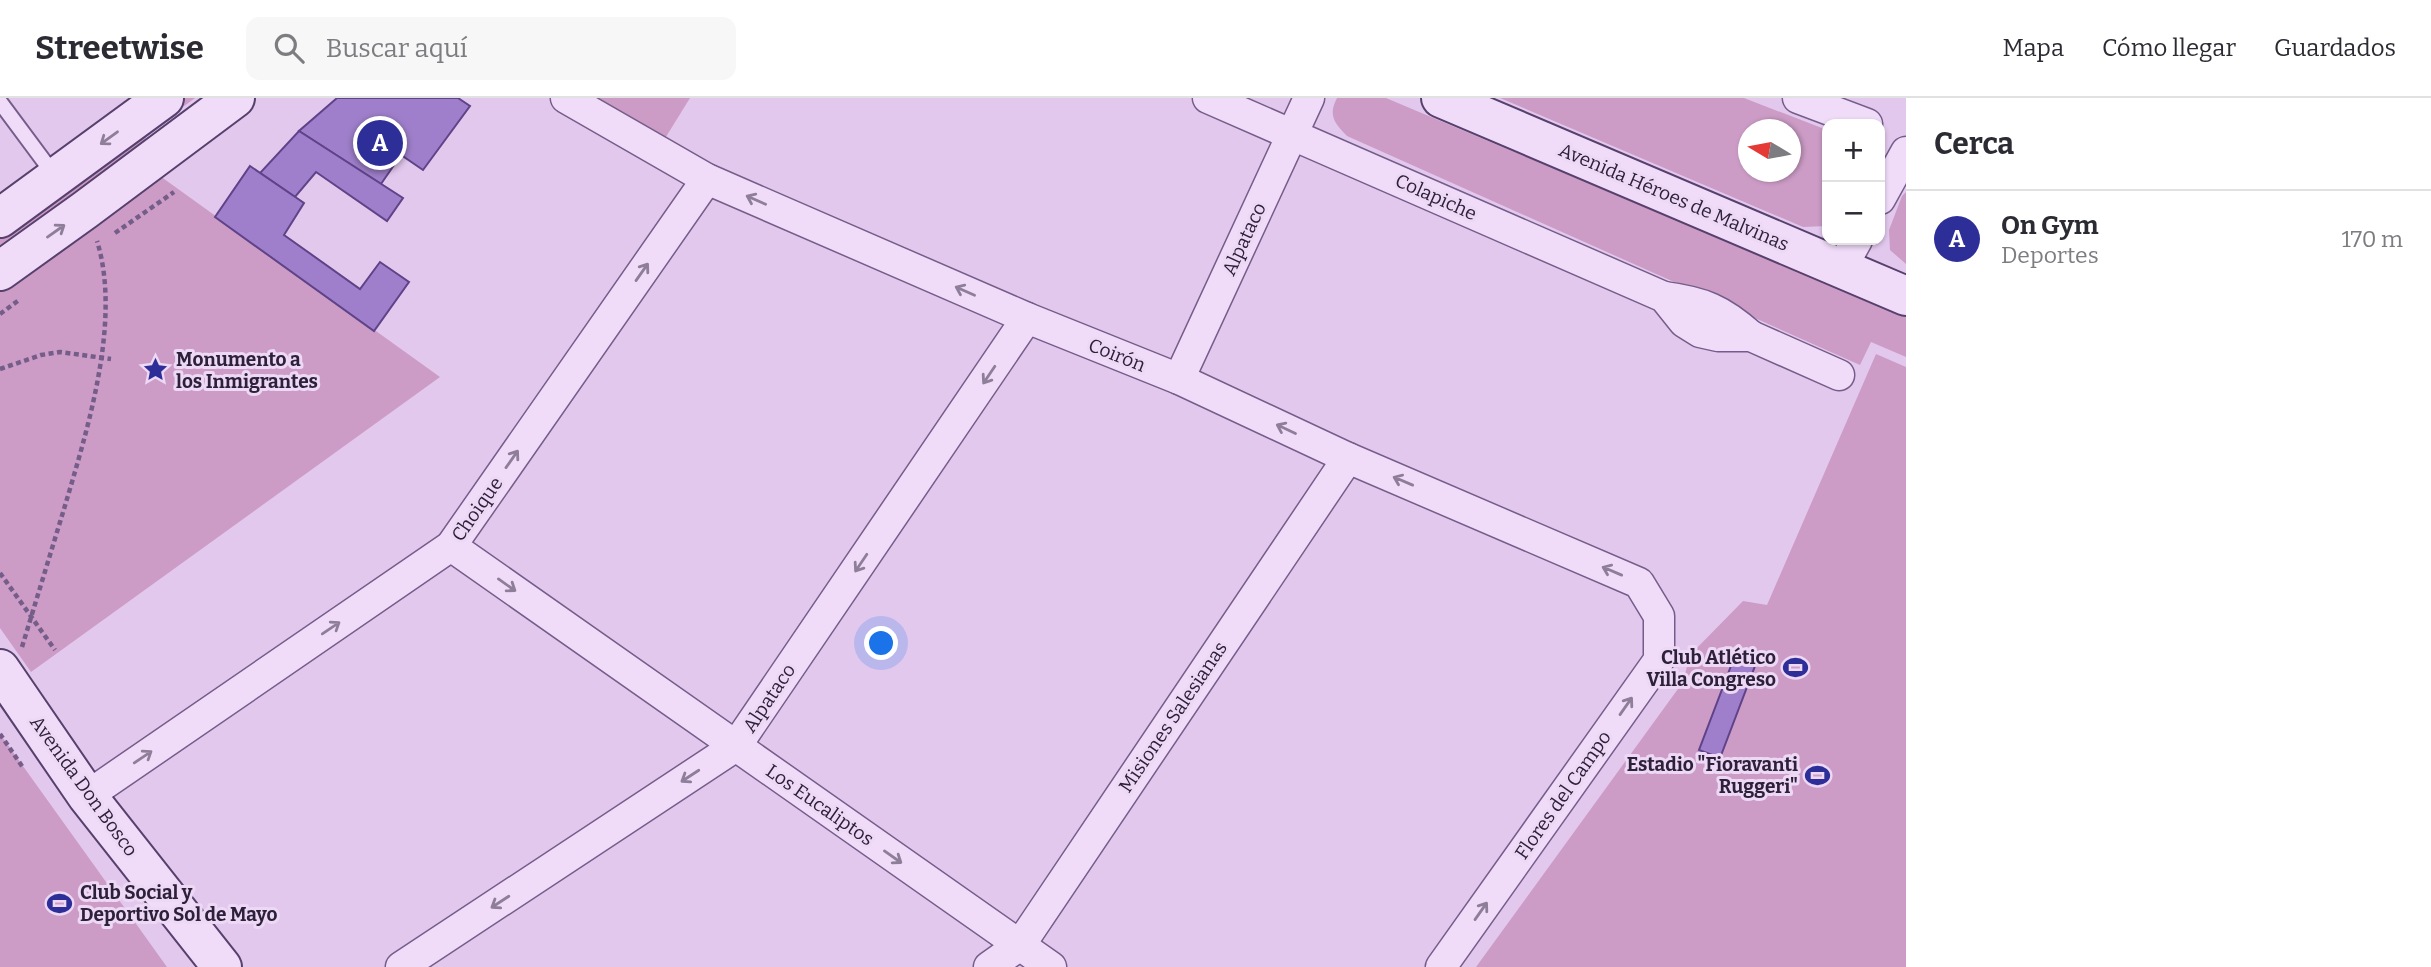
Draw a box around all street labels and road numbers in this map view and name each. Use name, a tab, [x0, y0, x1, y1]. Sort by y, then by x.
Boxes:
street label: Avenida Héroes de Malvinas	[1556, 138, 1792, 256]
street label: Colapiche	[1392, 169, 1480, 225]
street label: Alpataco	[1217, 199, 1271, 279]
street label: Coirón	[1085, 333, 1149, 377]
street label: Choique	[447, 472, 507, 546]
street label: Misiones Salesianas	[1114, 637, 1232, 797]
street label: Alpataco	[738, 659, 800, 737]
street label: Avenida Don Bosco	[25, 711, 143, 861]
street label: Flores del Campo	[1510, 726, 1616, 864]
street label: Los Eucaliptos	[762, 759, 878, 851]

